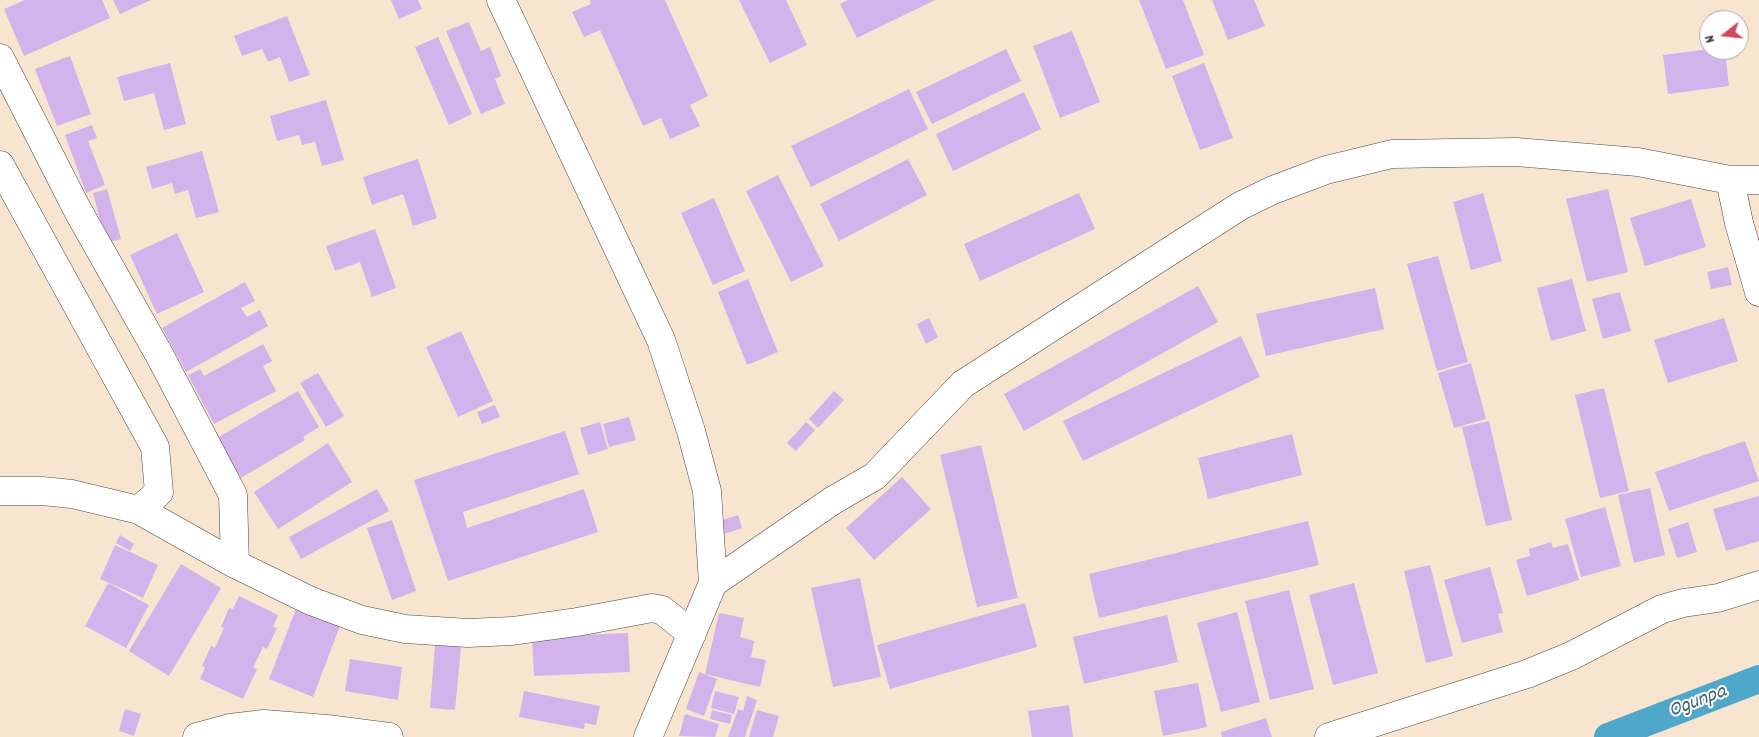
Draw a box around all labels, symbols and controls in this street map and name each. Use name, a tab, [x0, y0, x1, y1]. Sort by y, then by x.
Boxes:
north arrow	[1699, 10, 1749, 60]
text: N	[1700, 33, 1721, 45]
water label: Ogunpa	[1666, 681, 1730, 725]

